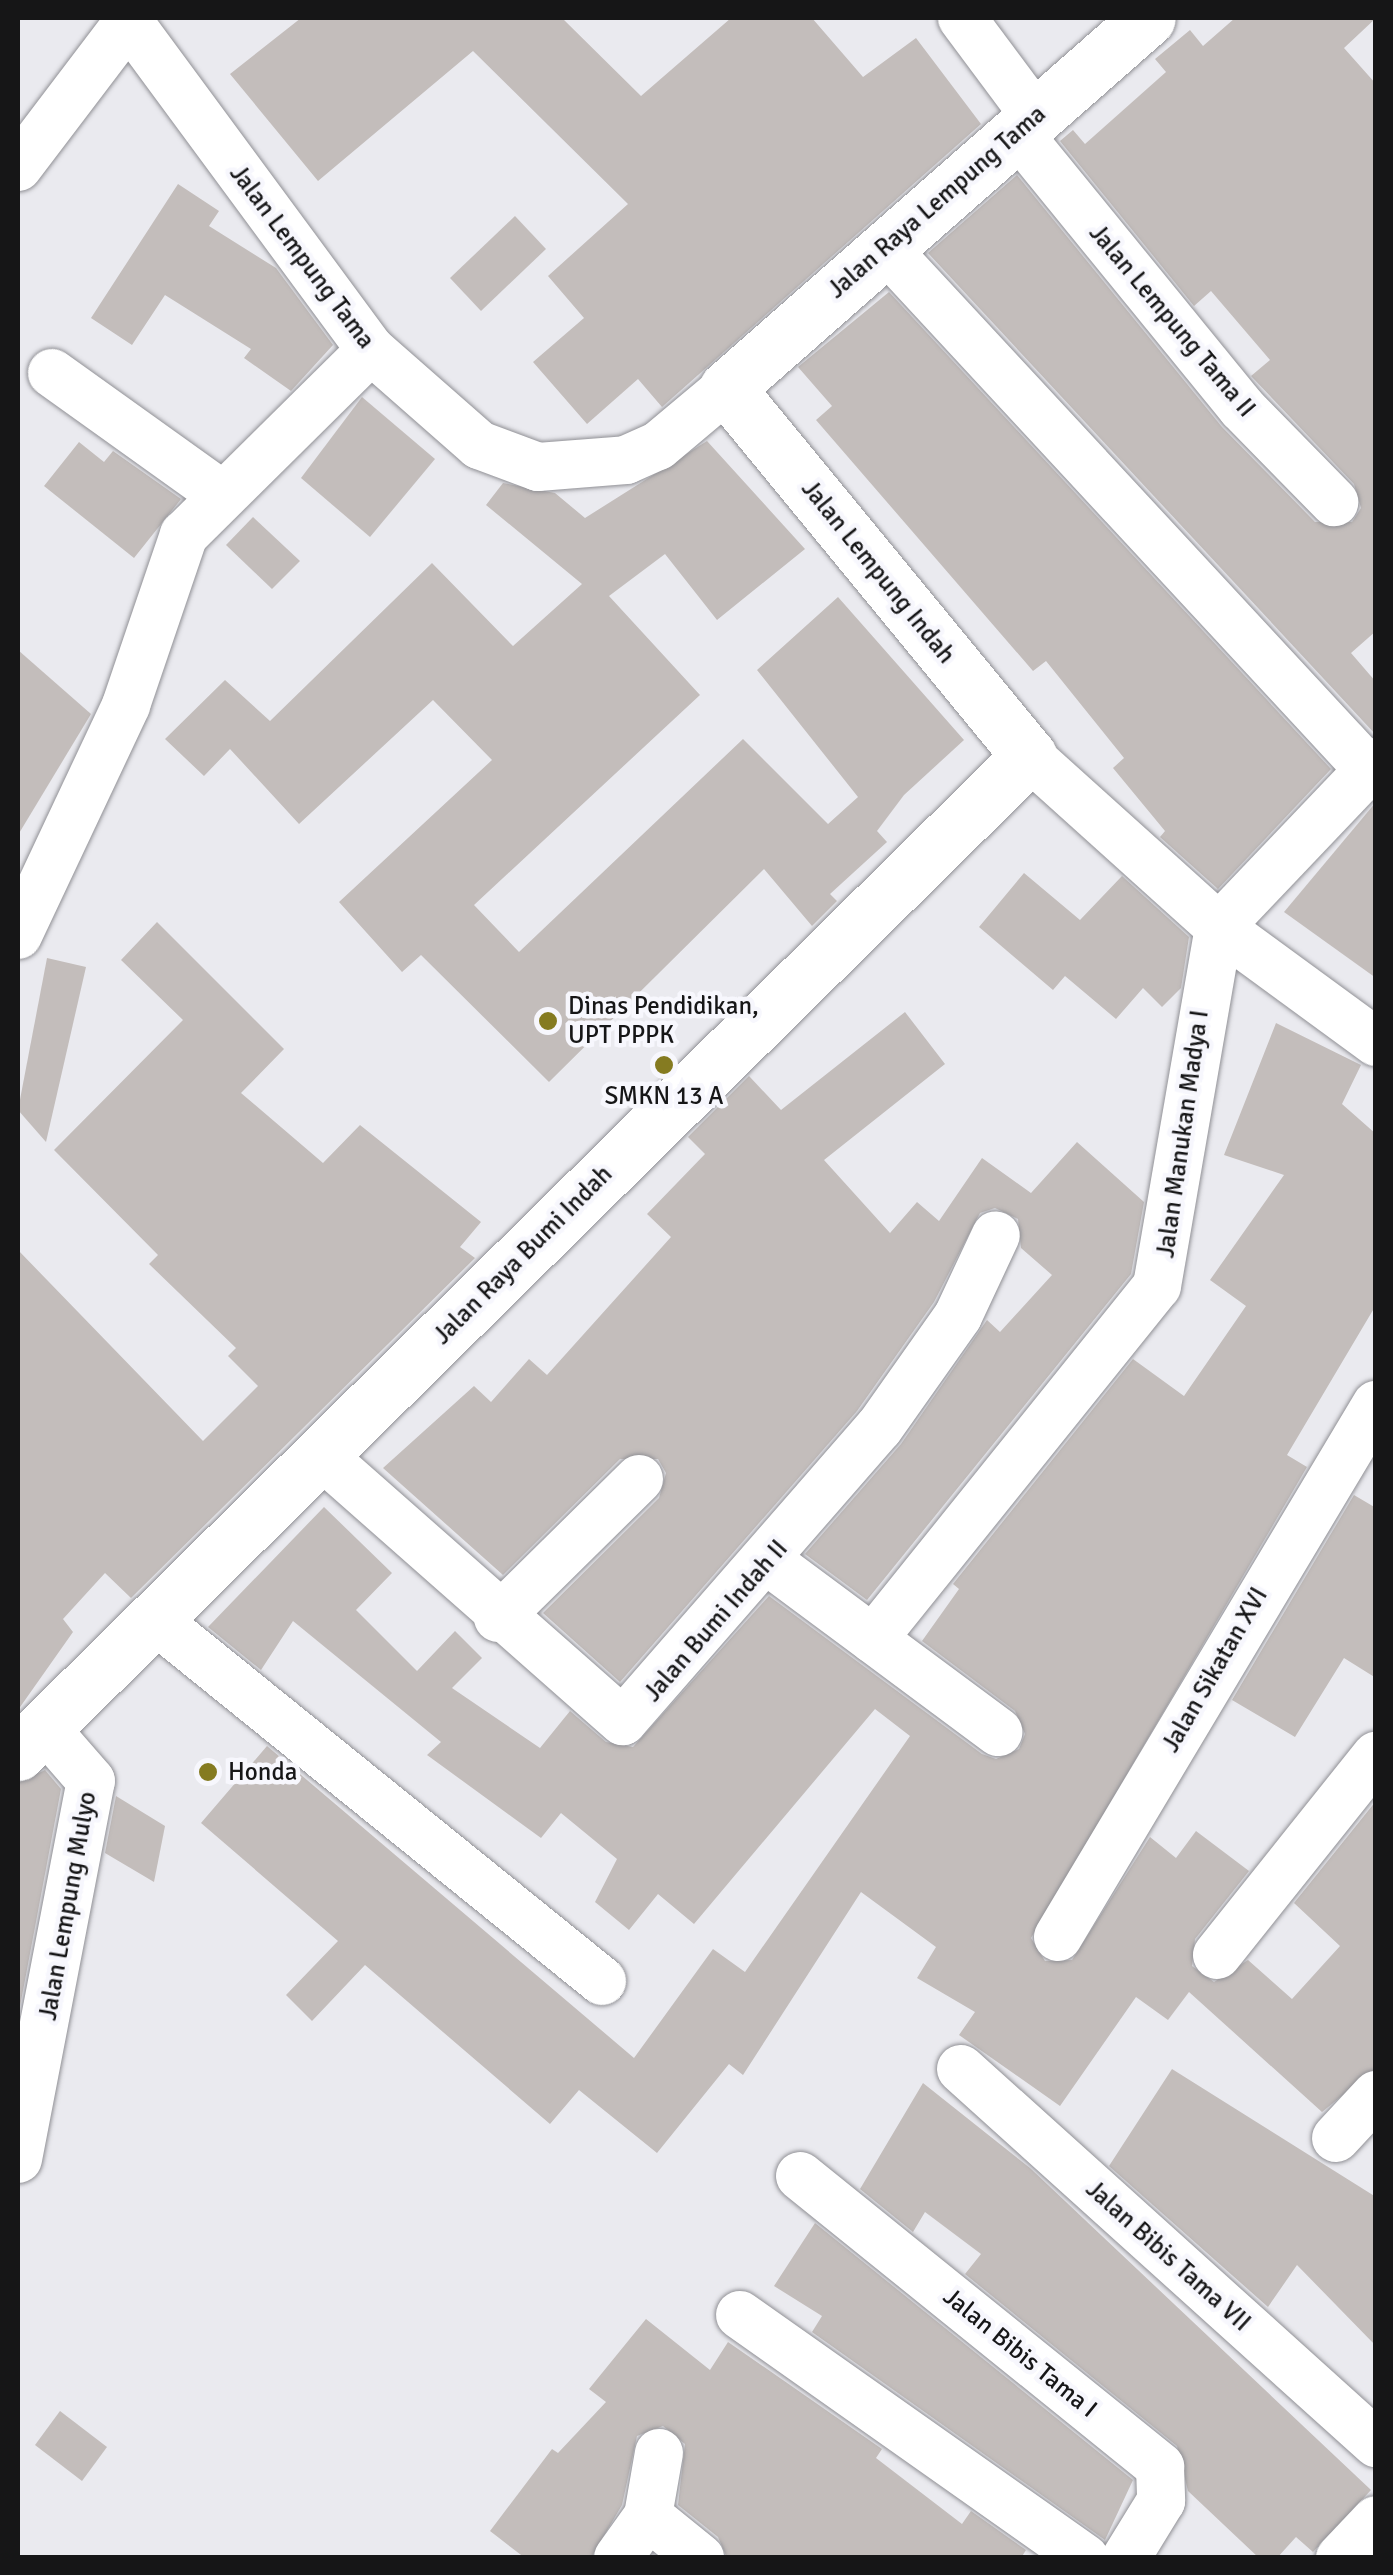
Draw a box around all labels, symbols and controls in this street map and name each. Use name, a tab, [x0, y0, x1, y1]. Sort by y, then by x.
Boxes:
street label: Jalan Raya Lempung Tama	[822, 99, 1052, 305]
street label: Jalan Lempung Tama	[223, 159, 381, 355]
street label: Jalan Lempung Tama II	[1083, 218, 1261, 424]
street label: Jalan Lempung Indah	[795, 474, 961, 670]
place label: Dinas Pendidikan, UPT PPPK	[568, 992, 759, 1051]
street label: Jalan Manukan Madya I	[1151, 1008, 1215, 1260]
marker: Dinas Pendidikan, UPT PPPK	[537, 1010, 559, 1032]
marker: SMKN 13 A	[653, 1054, 675, 1076]
place label: SMKN 13 A	[605, 1081, 723, 1111]
street label: Jalan Raya Bumi Indah	[427, 1159, 619, 1351]
street label: Jalan Bumi Indah II	[638, 1534, 794, 1708]
street label: Jalan Sikatan XVI	[1156, 1582, 1274, 1758]
place label: Honda	[228, 1757, 297, 1787]
marker: Honda	[197, 1761, 219, 1783]
street label: Jalan Lempung Mulyo	[33, 1789, 103, 2023]
street label: Jalan Bibis Tama VII	[1080, 2174, 1256, 2338]
street label: Jalan Bibis Tama I	[937, 2282, 1103, 2424]

